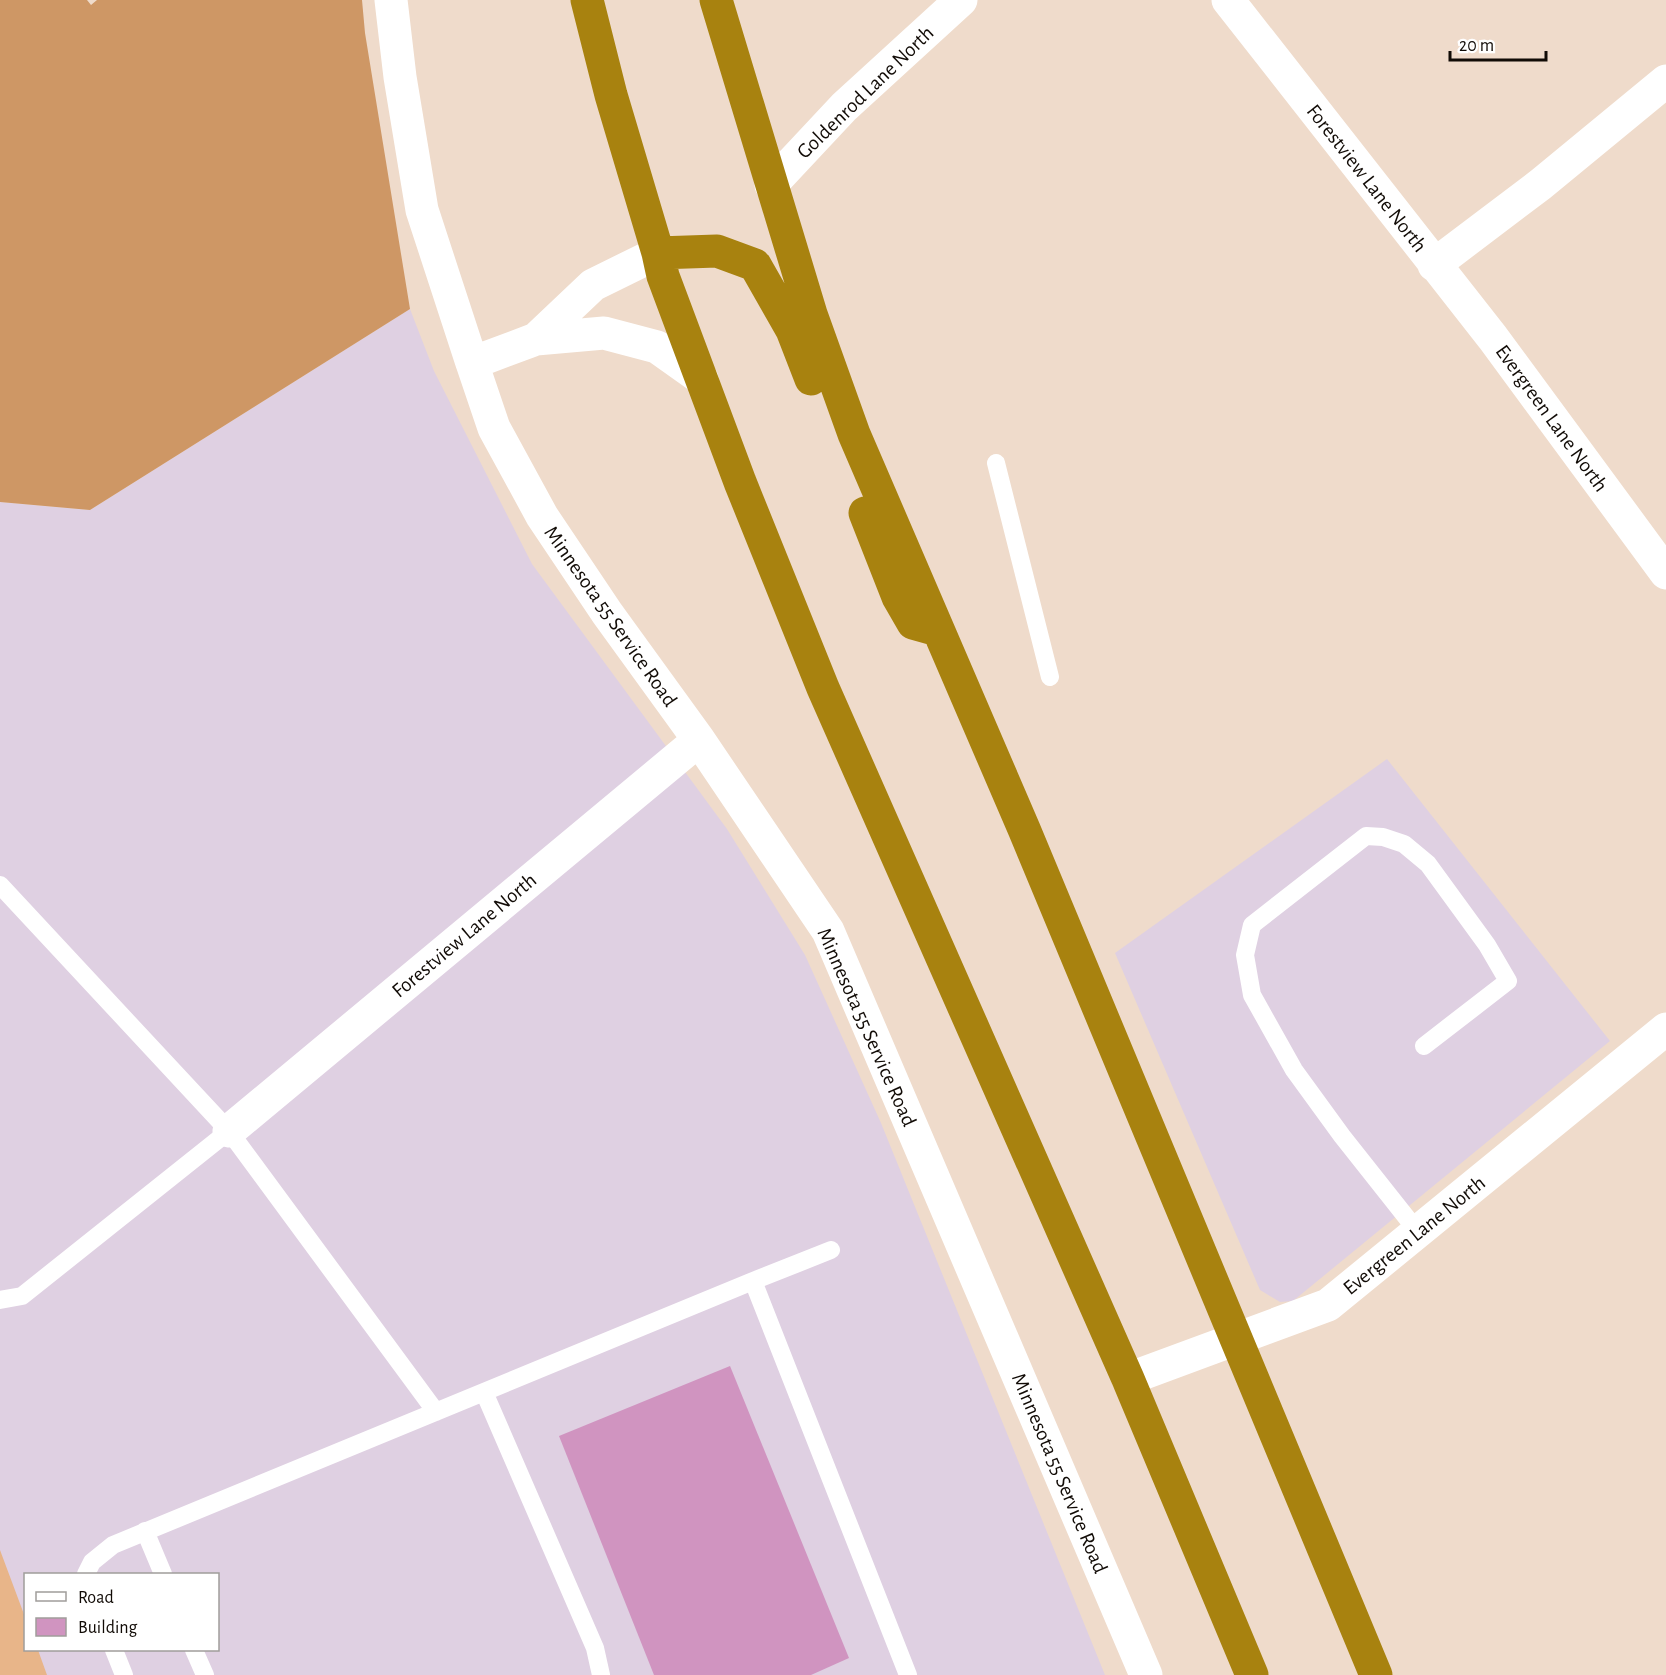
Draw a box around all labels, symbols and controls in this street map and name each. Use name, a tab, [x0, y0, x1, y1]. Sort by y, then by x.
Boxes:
street label: Goldenrod Lane North	[793, 22, 938, 163]
scale bar	[1450, 24, 1546, 62]
text: 20 m	[1459, 37, 1494, 55]
street label: Forestview Lane North	[1303, 100, 1431, 256]
street label: Evergreen Lane North	[1491, 341, 1612, 496]
street label: Minnesota 55 Service Road	[540, 522, 681, 710]
street label: Forestview Lane North	[388, 869, 541, 1002]
street label: Minnesota 55 Service Road	[813, 925, 920, 1130]
street label: Evergreen Lane North	[1339, 1172, 1489, 1299]
street label: Minnesota 55 Service Road	[1008, 1370, 1111, 1576]
legend	[24, 1573, 219, 1651]
text: Road	[78, 1589, 114, 1607]
text: Building	[78, 1619, 138, 1637]

